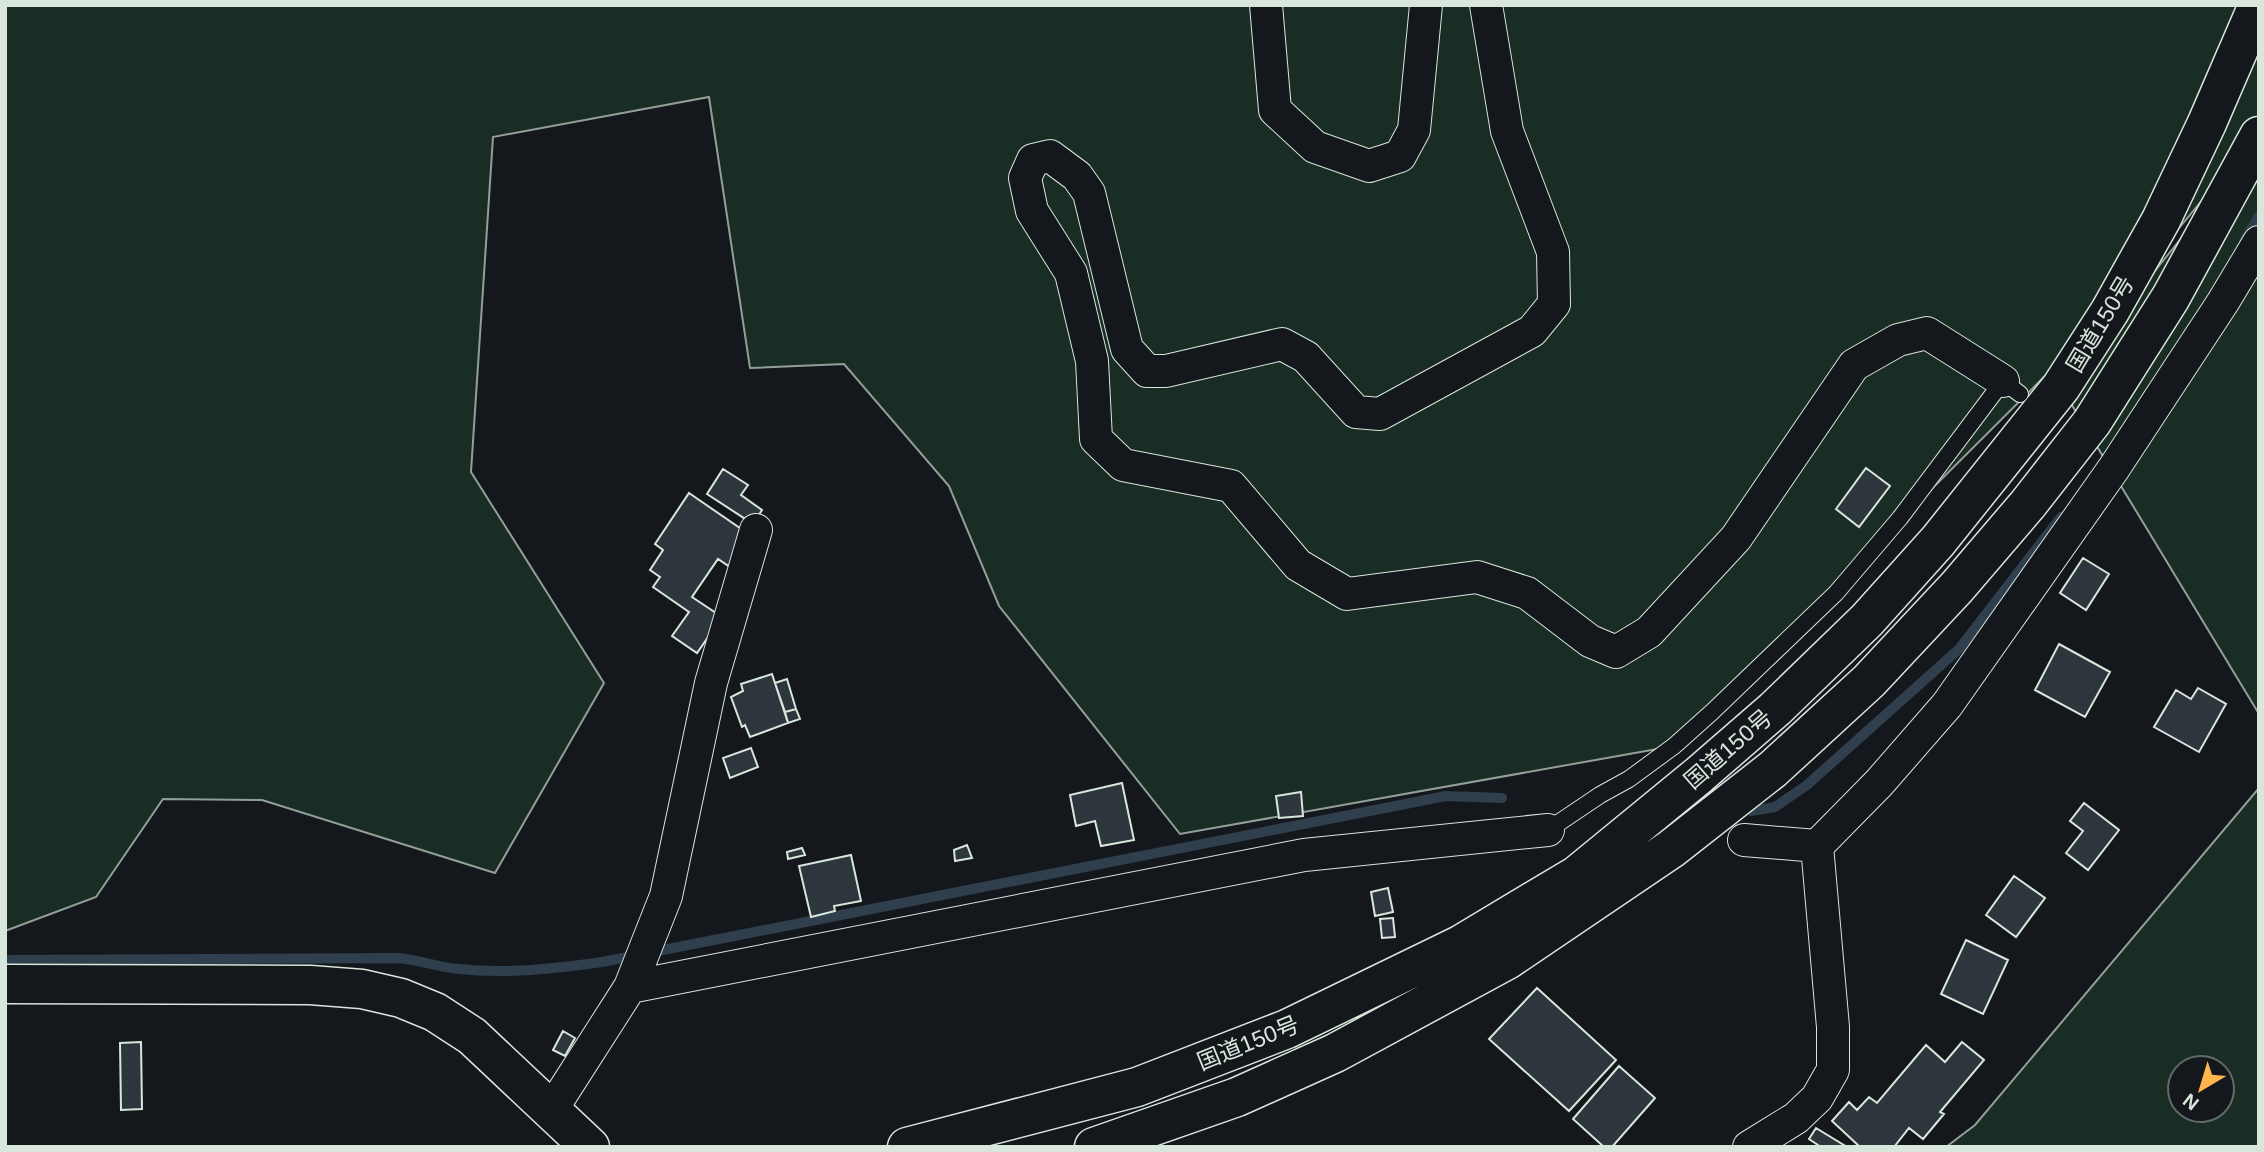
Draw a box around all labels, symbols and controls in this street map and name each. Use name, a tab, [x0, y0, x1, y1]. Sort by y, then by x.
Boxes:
street label: 国道150号	[2061, 271, 2139, 377]
street label: 国道150号	[1679, 704, 1777, 794]
street label: 国道150号	[1193, 1011, 1303, 1075]
north arrow	[2166, 1054, 2236, 1124]
text: N	[2179, 1090, 2203, 1115]

